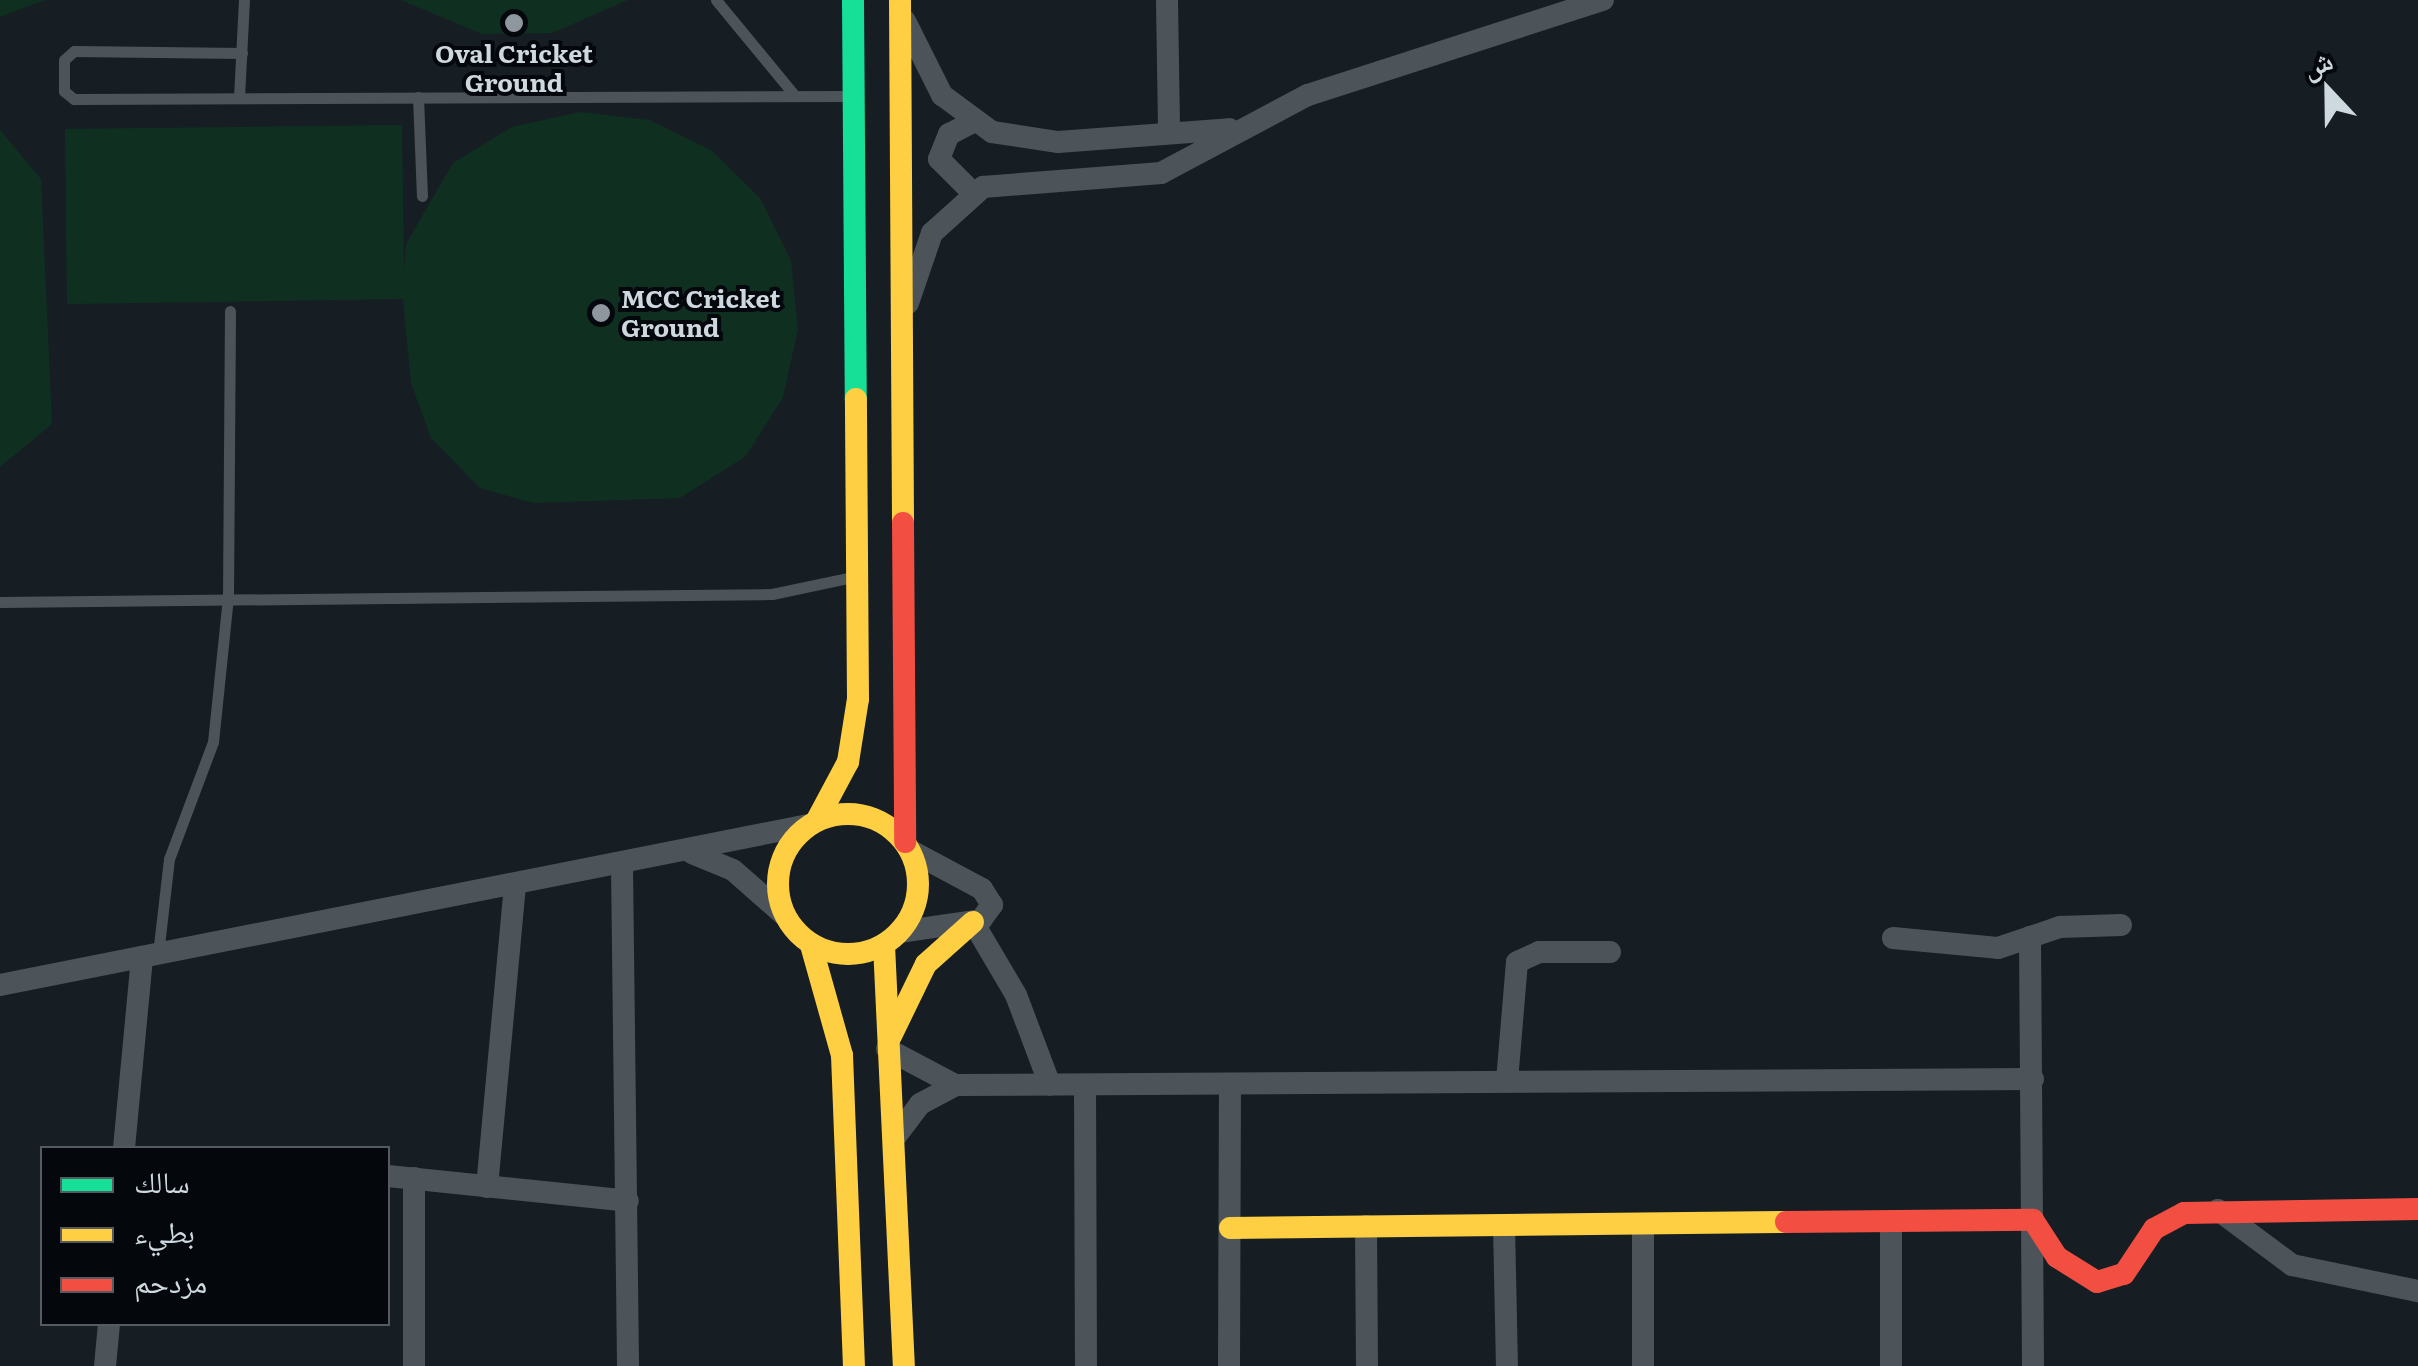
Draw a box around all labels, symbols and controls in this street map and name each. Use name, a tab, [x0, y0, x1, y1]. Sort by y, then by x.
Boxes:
marker: Oval Cricket Ground	[503, 12, 525, 34]
text: ش	[2295, 37, 2338, 87]
place label: Oval Cricket Ground	[435, 39, 593, 98]
north arrow	[2278, 40, 2378, 140]
place label: MCC Cricket Ground	[621, 284, 780, 343]
marker: MCC Cricket Ground	[590, 302, 612, 324]
legend	[40, 1146, 390, 1326]
text: سالك	[134, 1158, 190, 1202]
text: بطيء	[134, 1208, 195, 1252]
text: مزدحم	[134, 1258, 207, 1302]

